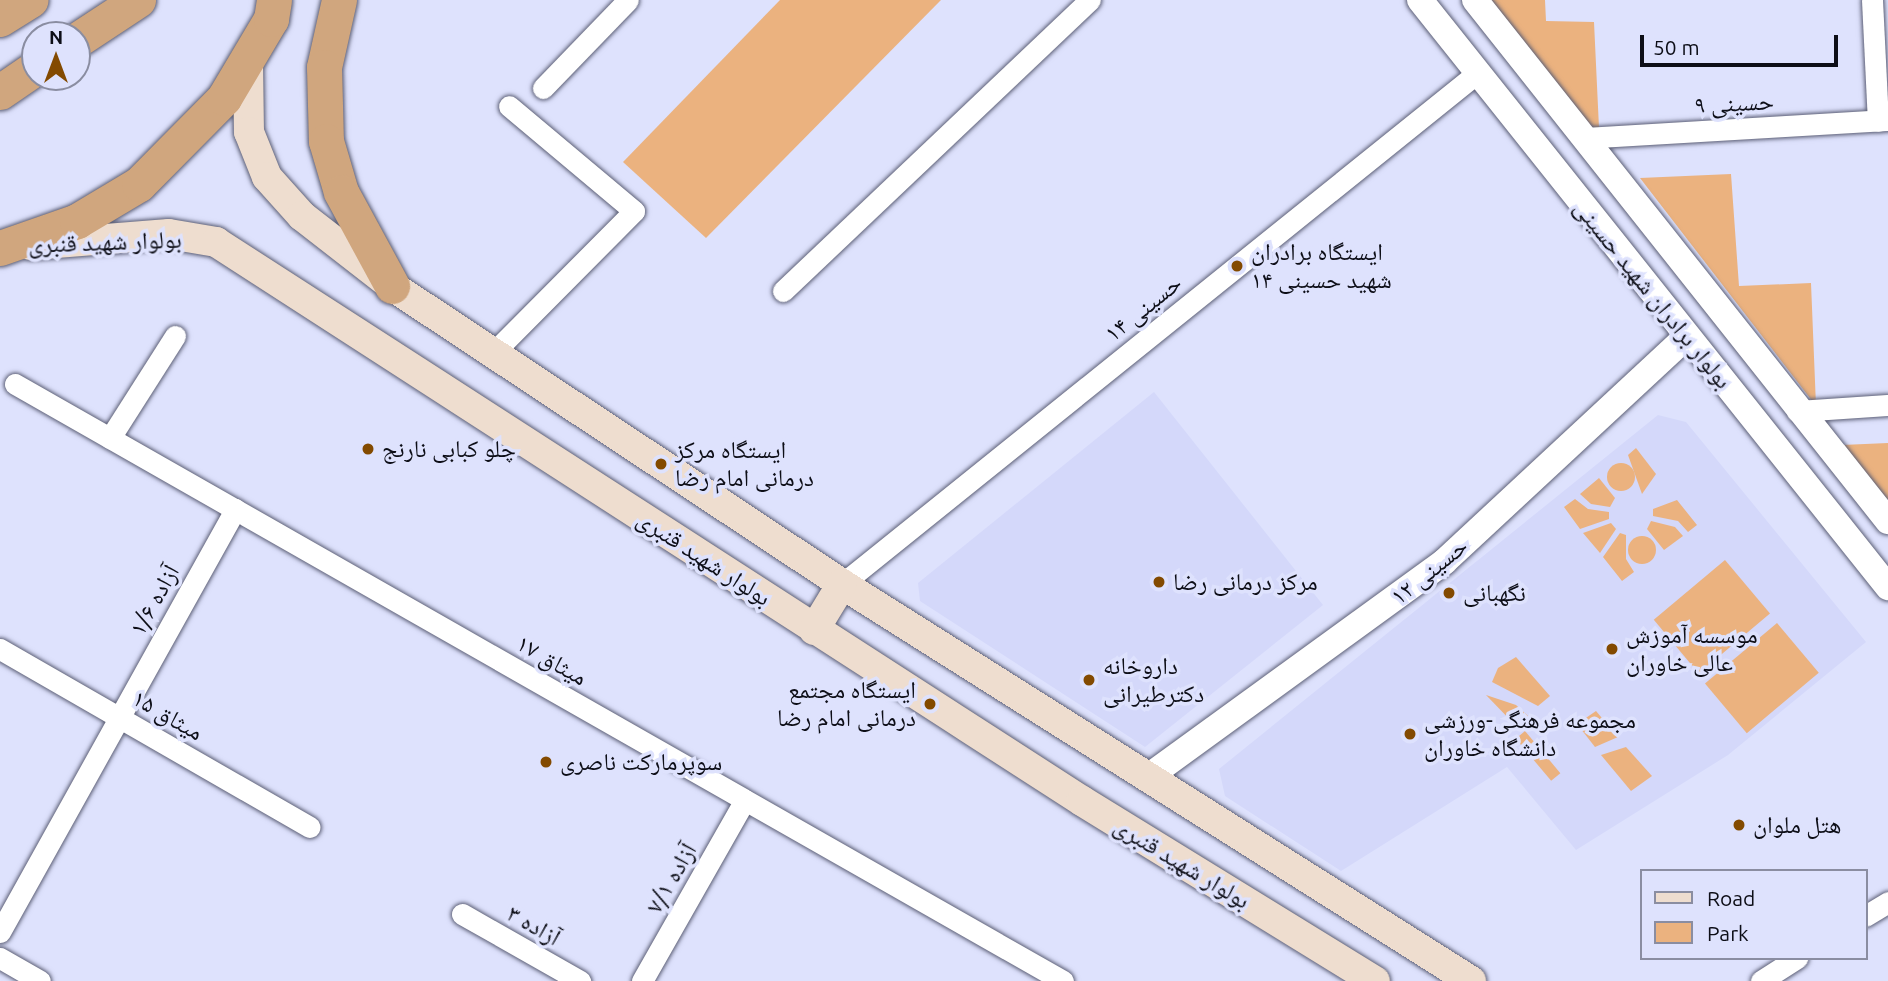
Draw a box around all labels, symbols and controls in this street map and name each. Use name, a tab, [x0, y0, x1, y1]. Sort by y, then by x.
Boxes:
north arrow	[21, 21, 91, 91]
scale bar	[1643, 21, 1841, 65]
text: N	[49, 26, 63, 48]
text: 50 m	[1653, 35, 1700, 59]
street label: حسینی ۹	[1694, 87, 1774, 119]
street label: بولوار برادران شهید حسینی	[1568, 194, 1738, 394]
street label: بولوار شهید قنبری	[28, 225, 182, 259]
place label: ایستگاه برادران شهید حسینی ۱۴	[1251, 238, 1392, 294]
marker: ایستگاه برادران شهید حسینی ۱۴	[1229, 258, 1245, 274]
street label: حسینی ۱۴	[1099, 268, 1187, 348]
place label: چلو کبابی نارنج	[382, 435, 516, 463]
place label: ایستگاه مرکز درمانی امام رضا	[675, 436, 814, 492]
marker: چلو کبابی نارنج	[360, 441, 376, 457]
marker: ایستگاه مرکز درمانی امام رضا	[653, 456, 669, 472]
street label: بولوار شهید قنبری	[632, 504, 776, 612]
street label: حسینی ۱۲	[1385, 531, 1473, 611]
street label: آزاده ۱/۶	[123, 560, 185, 640]
place label: مرکز درمانی رضا	[1173, 568, 1318, 596]
marker: مرکز درمانی رضا	[1151, 574, 1167, 590]
place label: نگهبانی	[1463, 579, 1526, 607]
marker: نگهبانی	[1441, 585, 1457, 601]
place label: موسسه آموزش عالی خاوران	[1626, 621, 1758, 677]
street label: میثاق ۱۷	[512, 628, 592, 692]
marker: موسسه آموزش عالی خاوران	[1604, 641, 1620, 657]
place label: داروخانه دکترطیرانی	[1103, 652, 1204, 708]
marker: داروخانه دکترطیرانی	[1081, 672, 1097, 688]
place label: ایستگاه مجتمع درمانی امام رضا	[777, 676, 916, 732]
street label: میثاق ۱۵	[128, 683, 208, 747]
marker: ایستگاه مجتمع درمانی امام رضا	[922, 696, 938, 712]
place label: مجموعه فرهنگی-ورزشی دانشگاه خاوران	[1424, 706, 1636, 762]
marker: مجموعه فرهنگی-ورزشی دانشگاه خاوران	[1402, 726, 1418, 742]
place label: سوپرمارکت ناصری	[560, 748, 722, 776]
marker: سوپرمارکت ناصری	[538, 754, 554, 770]
street label: بولوار شهید قنبری	[1109, 811, 1255, 915]
place label: هتل ملوان	[1753, 811, 1841, 839]
marker: هتل ملوان	[1731, 817, 1747, 833]
street label: آزاده ۷/۱	[639, 838, 703, 918]
legend	[1640, 869, 1867, 960]
text: Road	[1707, 886, 1755, 910]
street label: آزاده ۳	[502, 898, 566, 952]
text: Park	[1707, 921, 1749, 945]

